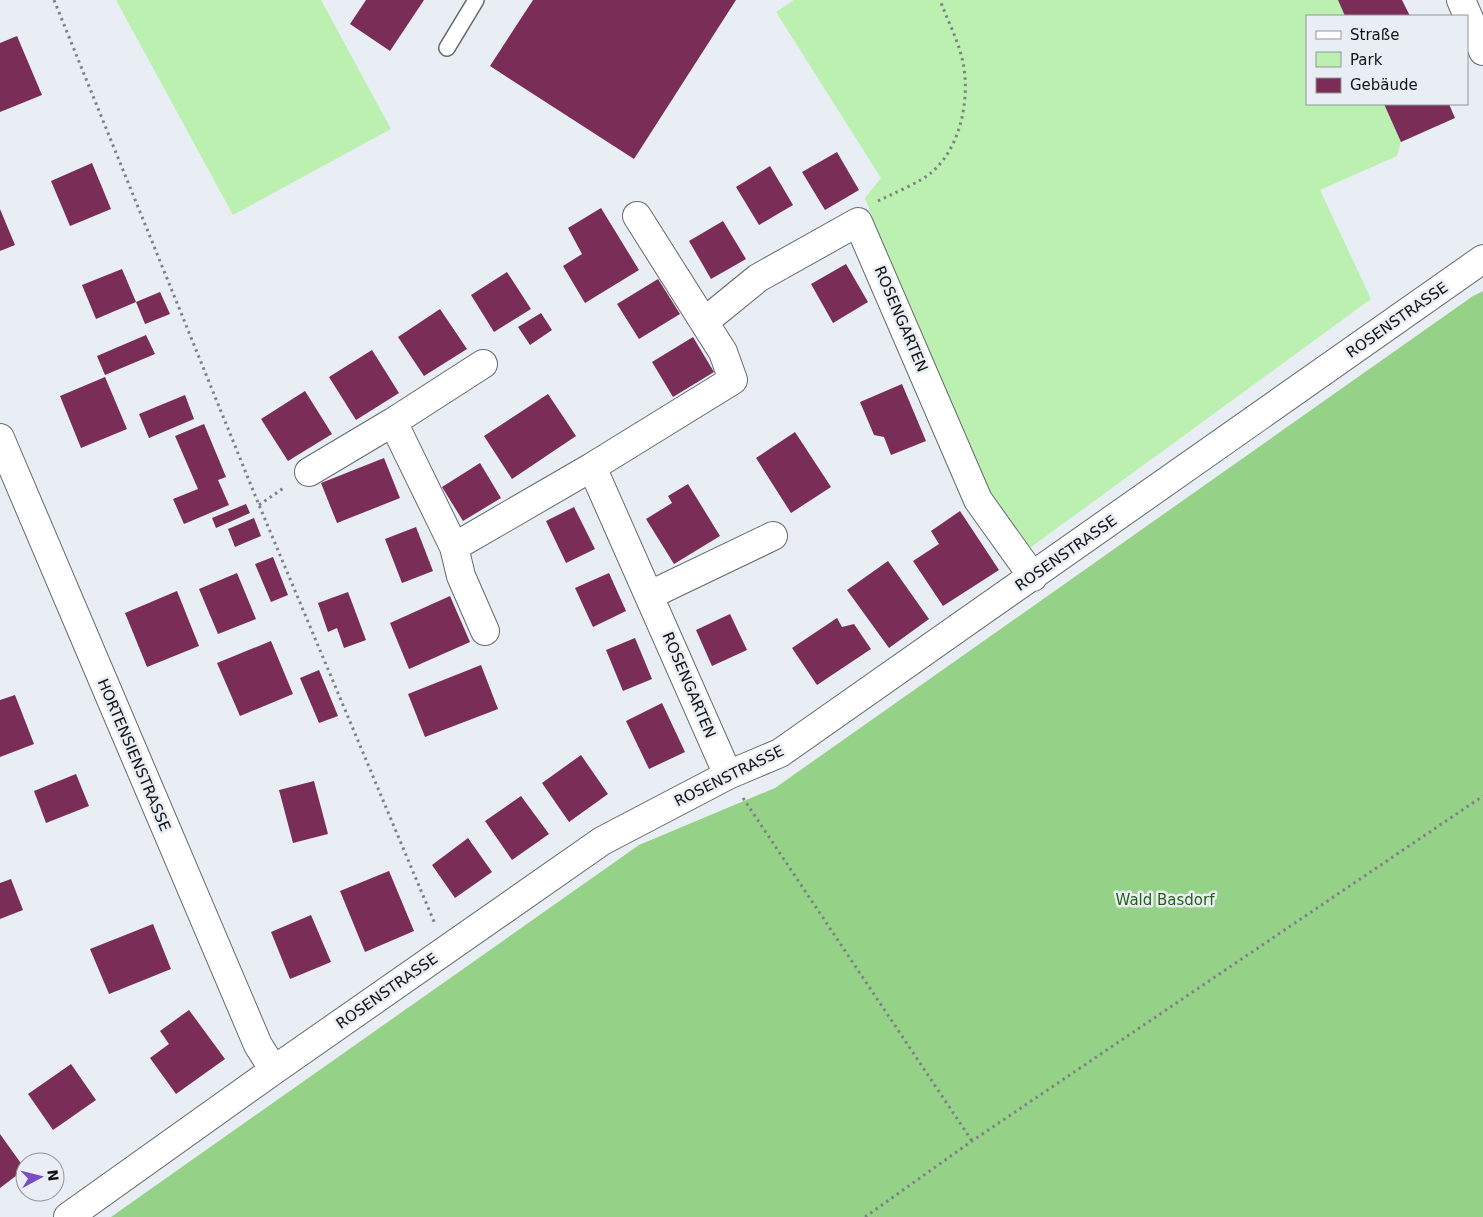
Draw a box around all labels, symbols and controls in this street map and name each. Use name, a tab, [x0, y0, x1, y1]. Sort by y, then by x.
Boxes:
legend	[1306, 15, 1468, 105]
text: Straße	[1350, 26, 1399, 44]
text: Park	[1350, 51, 1383, 69]
text: Gebäude	[1350, 76, 1418, 94]
street label: ROSENGARTEN	[871, 263, 931, 375]
street label: ROSENSTRASSE	[1343, 278, 1451, 362]
street label: ROSENSTRASSE	[1012, 511, 1120, 595]
street label: ROSENGARTEN	[659, 629, 719, 741]
street label: HORTENSIENSTRASSE	[94, 676, 174, 834]
street label: ROSENSTRASSE	[671, 742, 787, 810]
park label: Wald Basdorf	[1116, 891, 1215, 909]
street label: ROSENSTRASSE	[333, 949, 441, 1033]
north arrow	[15, 1152, 65, 1202]
text: N	[44, 1169, 62, 1182]

